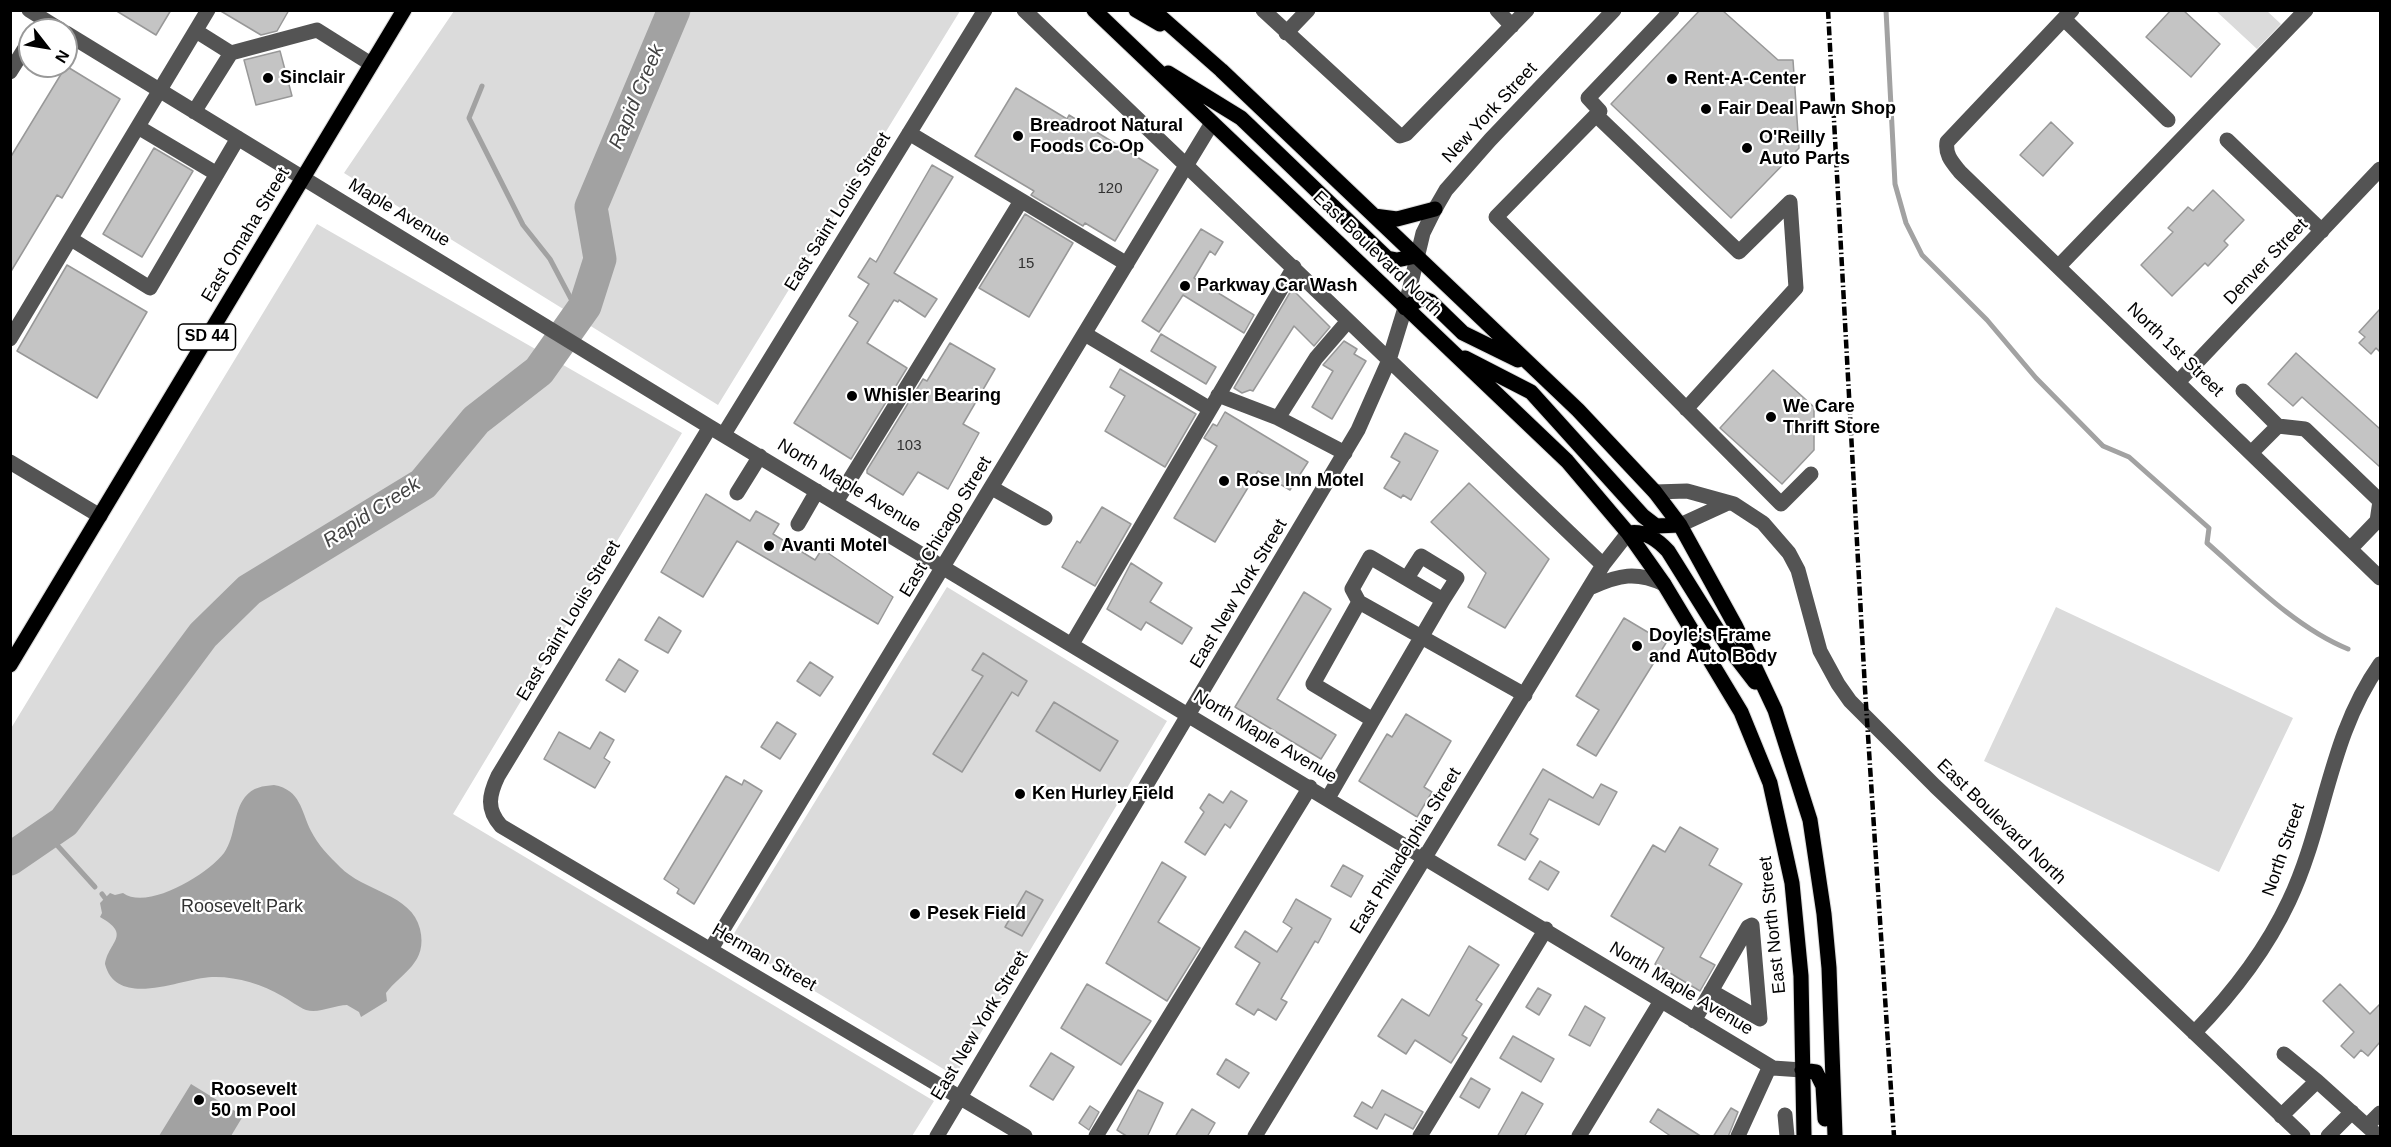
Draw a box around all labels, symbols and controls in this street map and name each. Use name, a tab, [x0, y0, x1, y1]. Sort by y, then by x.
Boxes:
north arrow	[18, 18, 78, 78]
water label: Rapid Creek	[604, 41, 670, 153]
text: N	[52, 47, 72, 66]
street label: New York Street	[1438, 58, 1542, 168]
place label: Sinclair	[280, 67, 345, 89]
place label: Rent-A-Center	[1684, 68, 1806, 90]
marker: Sinclair	[261, 71, 275, 85]
marker: Rent-A-Center	[1665, 72, 1679, 86]
place label: Fair Deal Pawn Shop	[1718, 98, 1896, 120]
marker: Fair Deal Pawn Shop	[1699, 102, 1713, 116]
place label: Breadroot Natural Foods Co-Op	[1030, 115, 1183, 158]
place label: O'Reilly Auto Parts	[1759, 127, 1850, 170]
street label: East Saint Louis Street	[780, 129, 896, 295]
marker: Breadroot Natural Foods Co-Op	[1011, 129, 1025, 143]
marker: O'Reilly Auto Parts	[1740, 141, 1754, 155]
street label: East Omaha Street	[197, 164, 295, 306]
street label: Maple Avenue	[344, 174, 454, 252]
house number: 120	[1097, 180, 1123, 198]
street label: East Boulevard North	[1308, 187, 1446, 321]
street label: Denver Street	[2220, 215, 2312, 309]
house number: 15	[1018, 255, 1034, 273]
place label: Parkway Car Wash	[1197, 275, 1357, 297]
marker: Parkway Car Wash	[1178, 279, 1192, 293]
street label: North 1st Street	[2122, 298, 2228, 402]
road number: SD 44	[178, 324, 236, 350]
place label: Whisler Bearing	[864, 385, 1001, 407]
marker: Whisler Bearing	[845, 389, 859, 403]
place label: We Care Thrift Store	[1783, 396, 1880, 438]
marker: We Care Thrift Store	[1764, 410, 1778, 424]
street label: North Maple Avenue	[773, 435, 925, 537]
house number: 103	[896, 437, 922, 455]
street label: East Chicago Street	[896, 453, 996, 601]
place label: Rose Inn Motel	[1236, 470, 1364, 492]
water label: Rapid Creek	[319, 473, 425, 553]
marker: Rose Inn Motel	[1217, 474, 1231, 488]
street label: East New York Street	[1186, 515, 1292, 673]
place label: Avanti Motel	[781, 535, 887, 557]
street label: East Saint Louis Street	[513, 537, 625, 705]
marker: Avanti Motel	[762, 539, 776, 553]
place label: Doyle's Frame and Auto Body	[1649, 625, 1777, 668]
marker: Doyle's Frame and Auto Body	[1630, 639, 1644, 653]
street label: North Maple Avenue	[1189, 686, 1341, 788]
street label: East Boulevard North	[1932, 755, 2070, 889]
street label: East Philadelphia Street	[1346, 764, 1466, 938]
place label: Ken Hurley Field	[1032, 783, 1174, 805]
marker: Ken Hurley Field	[1013, 787, 1027, 801]
street label: North Street	[2258, 801, 2310, 899]
street label: East North Street	[1755, 855, 1791, 995]
park label: Roosevelt Park	[181, 896, 303, 918]
place label: Pesek Field	[927, 903, 1026, 925]
marker: Pesek Field	[908, 907, 922, 921]
street label: Herman Street	[708, 919, 820, 997]
street label: North Maple Avenue	[1605, 938, 1757, 1040]
street label: East New York Street	[927, 947, 1033, 1105]
place label: Roosevelt 50 m Pool	[211, 1079, 297, 1122]
marker: Roosevelt 50 m Pool	[192, 1093, 206, 1107]

